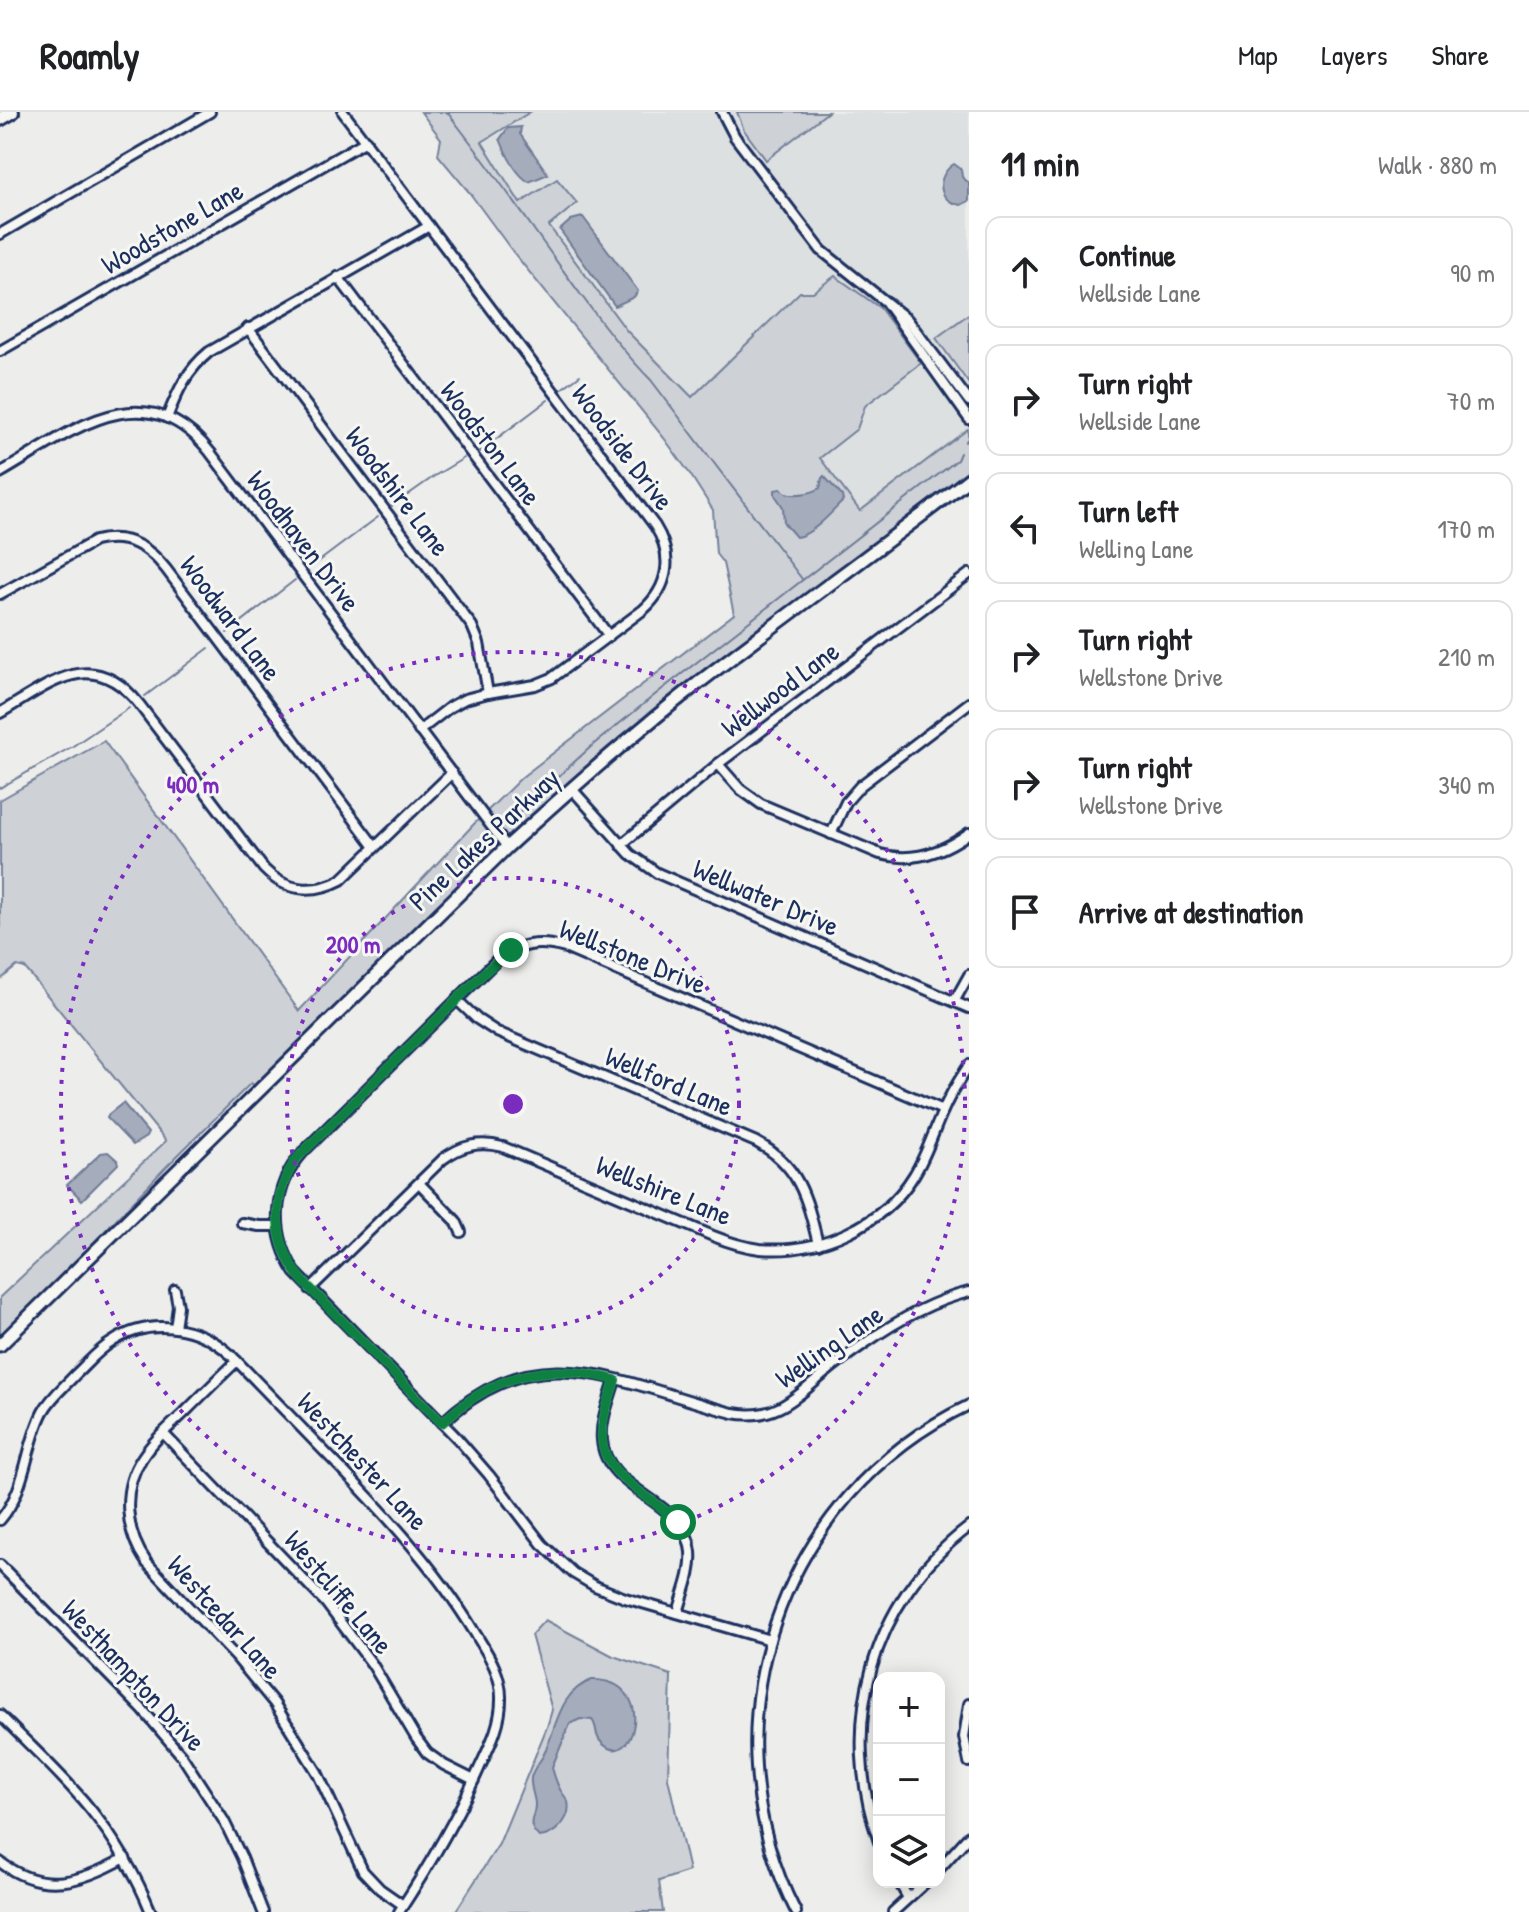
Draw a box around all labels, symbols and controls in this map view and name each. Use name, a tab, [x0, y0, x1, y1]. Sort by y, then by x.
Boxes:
text: Roamly	[40, 29, 139, 81]
text: Map	[1238, 36, 1278, 74]
text: Layers	[1322, 36, 1387, 74]
text: Share	[1431, 36, 1489, 74]
text: 11 min	[1001, 141, 1080, 187]
text: Walk · 880 m	[1378, 147, 1497, 182]
street label: Woodstone Lane	[94, 171, 250, 283]
text: Continue	[1079, 235, 1176, 275]
icon: ahead	[1003, 250, 1047, 294]
text: 90 m	[1450, 255, 1495, 290]
text: Wellside Lane	[1079, 275, 1201, 310]
text: Turn right	[1079, 363, 1192, 403]
street label: Woodston Lane	[432, 373, 550, 513]
street label: Woodside Drive	[563, 376, 683, 518]
icon: right	[1003, 378, 1047, 422]
text: 70 m	[1447, 383, 1495, 418]
text: Wellside Lane	[1079, 403, 1201, 438]
street label: Woodshire Lane	[337, 418, 459, 564]
street label: Woodhaven Drive	[238, 463, 370, 619]
text: Turn left	[1079, 491, 1178, 531]
icon: left	[1003, 506, 1047, 550]
text: 170 m	[1437, 511, 1495, 546]
text: Welling Lane	[1079, 531, 1194, 566]
street label: Woodward Lane	[171, 547, 291, 689]
text: Turn right	[1079, 619, 1192, 659]
street label: Wellwood Lane	[713, 632, 847, 746]
icon: right	[1003, 634, 1047, 678]
text: 210 m	[1438, 639, 1495, 674]
text: Wellstone Drive	[1079, 659, 1223, 694]
text: Turn right	[1079, 747, 1192, 787]
street label: Pine Lakes Parkway	[400, 759, 568, 919]
icon: right	[1003, 762, 1047, 806]
text: 340 m	[1438, 767, 1495, 802]
text: 400 m	[167, 768, 219, 800]
text: Wellstone Drive	[1079, 787, 1223, 822]
street label: Wellwater Drive	[687, 849, 845, 945]
icon: arrive	[1003, 890, 1047, 934]
text: Arrive at destination	[1079, 892, 1304, 932]
street label: Wellstone Drive	[554, 909, 712, 1003]
text: 200 m	[326, 928, 380, 960]
route end	[493, 932, 529, 968]
street label: Wellford Lane	[599, 1037, 739, 1125]
centre of rings	[499, 1090, 527, 1118]
street label: Wellshire Lane	[591, 1146, 737, 1234]
street label: Welling Lane	[768, 1295, 890, 1397]
street label: Westchester Lane	[289, 1383, 437, 1539]
route start	[660, 1504, 696, 1540]
street label: Westcliffe Lane	[276, 1522, 402, 1662]
street label: Westcedar Lane	[159, 1547, 291, 1687]
street label: Westhampton Drive	[54, 1591, 214, 1759]
map controls	[873, 1672, 945, 1888]
button: +	[873, 1672, 945, 1744]
button: −	[873, 1744, 945, 1816]
button: layers	[873, 1816, 945, 1888]

